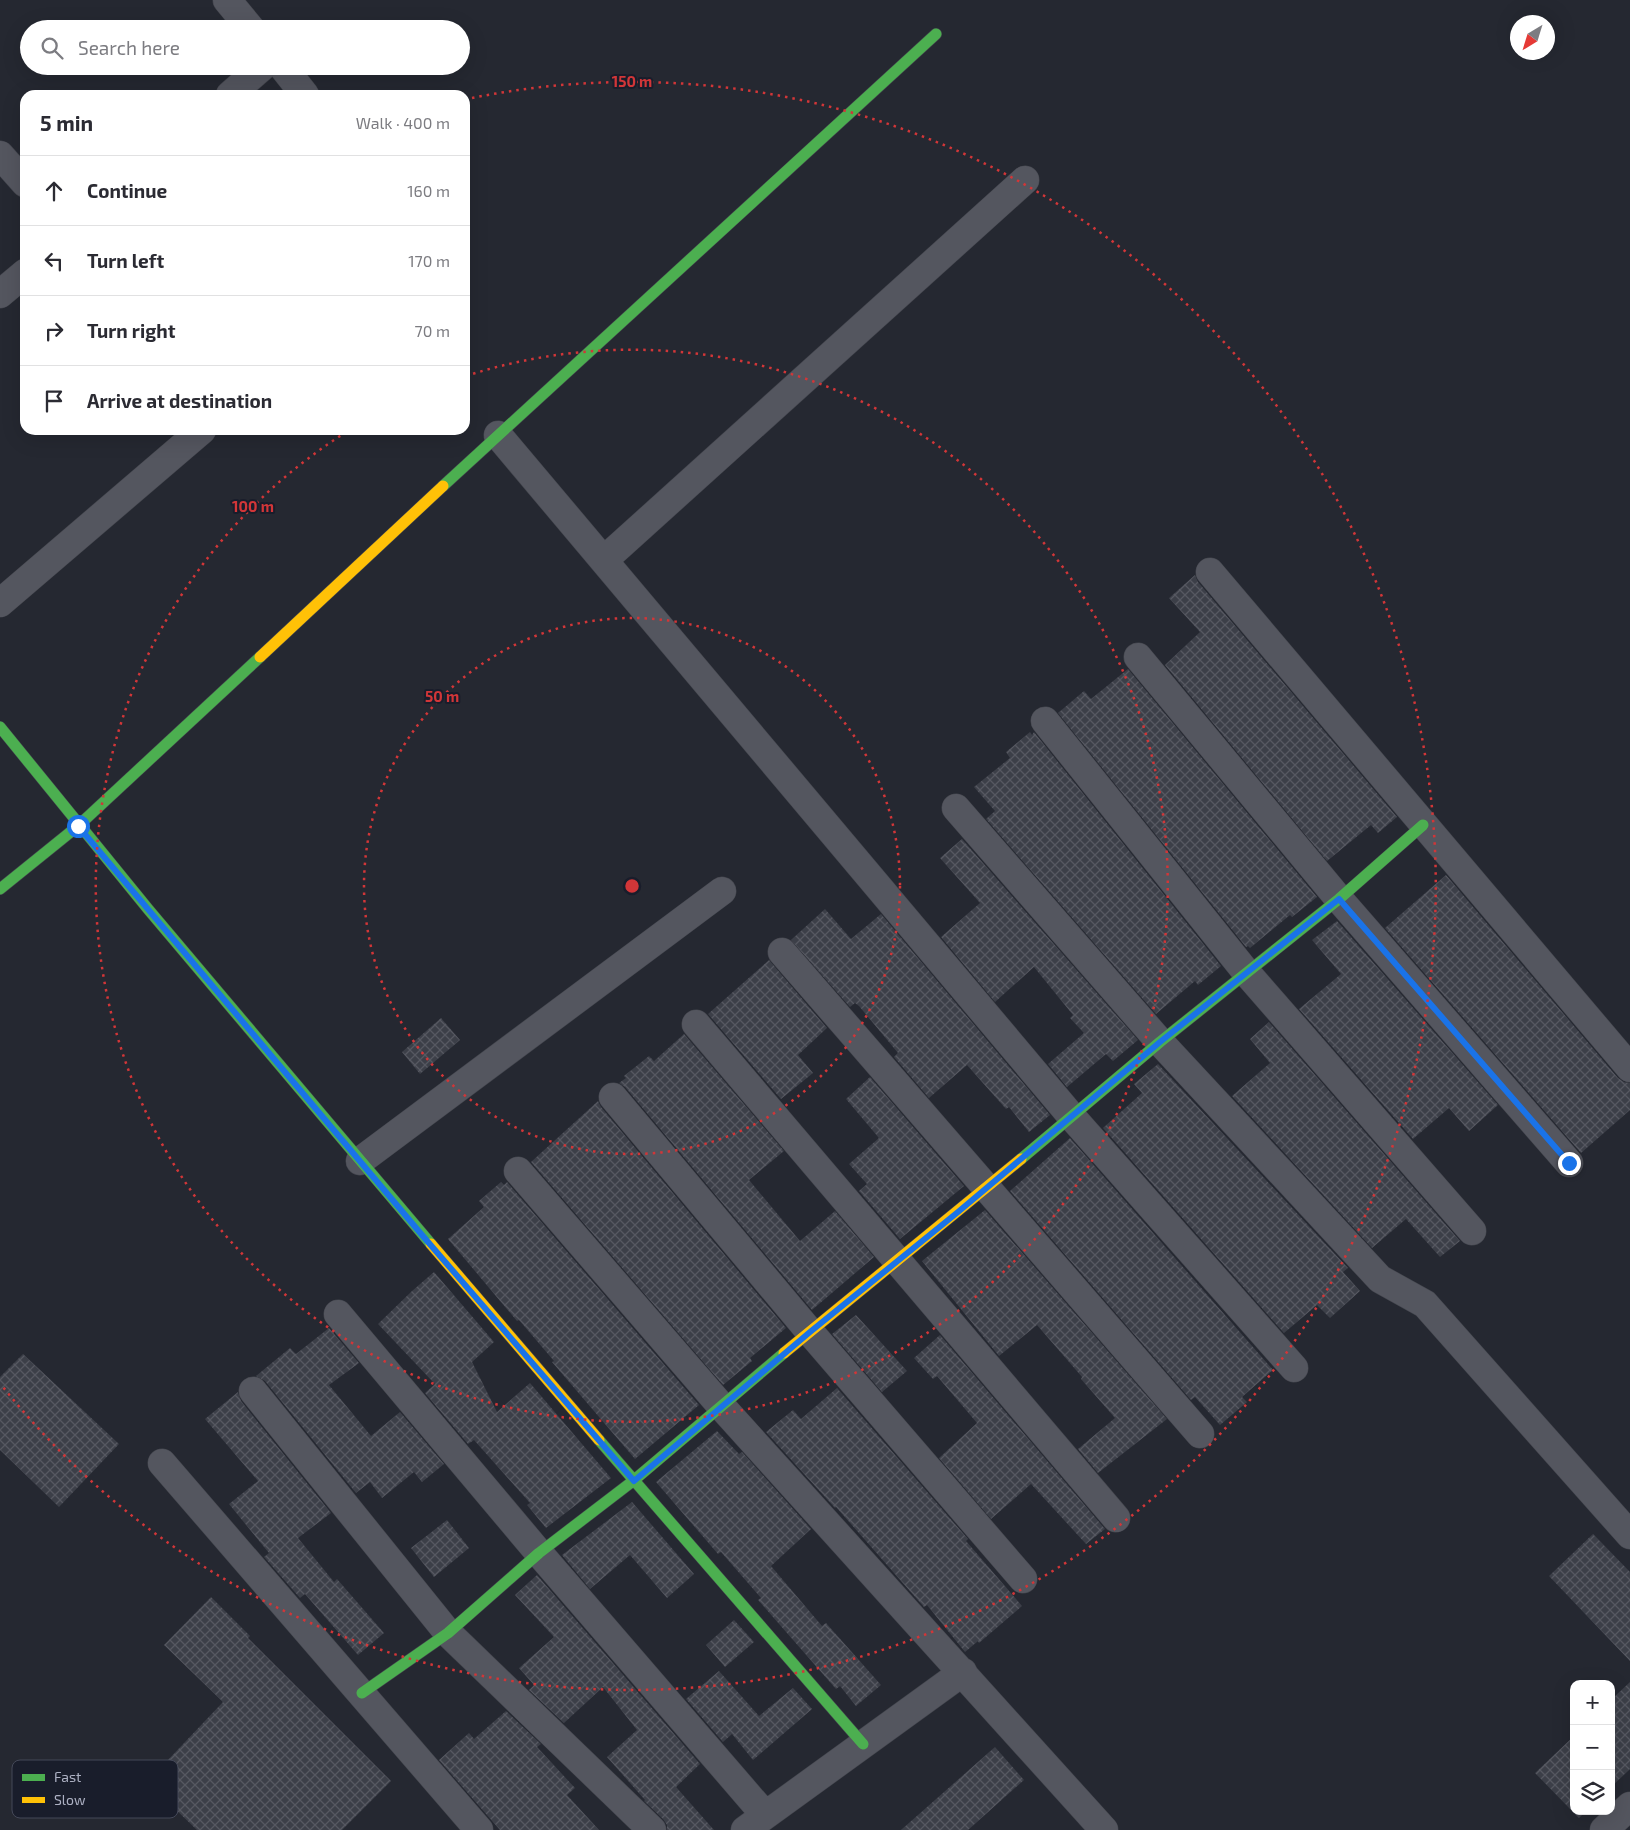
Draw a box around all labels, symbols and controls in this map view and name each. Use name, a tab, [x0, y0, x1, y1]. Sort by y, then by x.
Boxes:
north arrow	[1510, 15, 1555, 60]
search box	[20, 20, 470, 75]
icon: search	[38, 34, 66, 62]
text: Search here	[78, 36, 180, 59]
text: 150 m	[612, 72, 652, 90]
text: 5 min	[40, 110, 93, 135]
text: Walk · 400 m	[356, 113, 450, 132]
icon: ahead	[40, 177, 68, 205]
text: Continue	[87, 179, 167, 202]
text: 160 m	[407, 181, 450, 200]
icon: left	[40, 247, 68, 275]
text: Turn left	[87, 249, 164, 272]
text: 170 m	[408, 251, 450, 270]
icon: right	[40, 317, 68, 345]
text: Turn right	[87, 319, 175, 342]
text: 70 m	[415, 321, 450, 340]
icon: arrive	[40, 387, 68, 415]
text: Arrive at destination	[87, 389, 272, 412]
text: 100 m	[232, 497, 274, 515]
text: 50 m	[425, 687, 459, 705]
route start	[67, 815, 90, 838]
centre of rings	[623, 877, 641, 895]
route end	[1558, 1152, 1581, 1175]
map controls	[1570, 1680, 1615, 1815]
button: +	[1570, 1680, 1615, 1725]
button: −	[1570, 1725, 1615, 1770]
legend	[12, 1760, 178, 1818]
text: Fast	[54, 1768, 81, 1785]
button: layers	[1570, 1770, 1615, 1815]
text: Slow	[54, 1791, 86, 1808]

